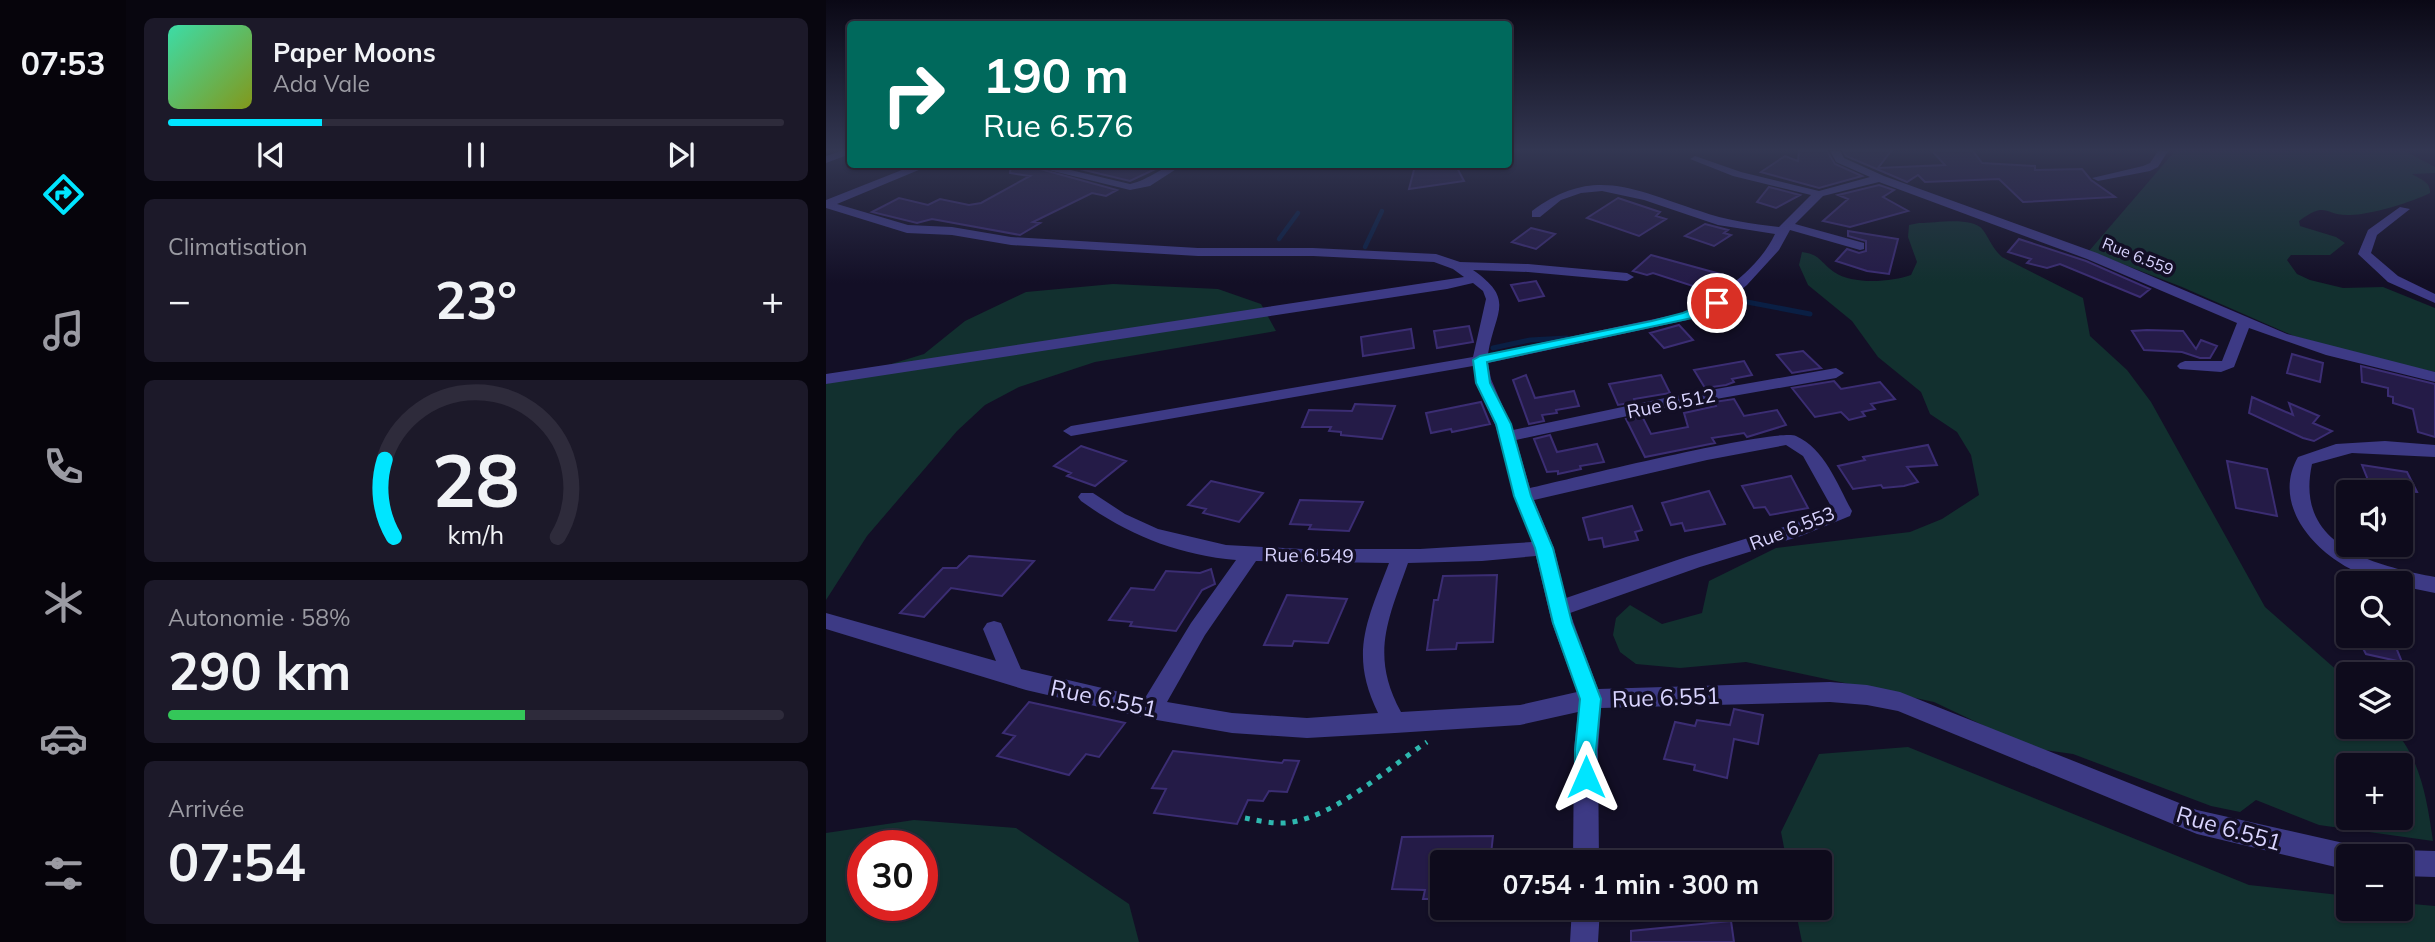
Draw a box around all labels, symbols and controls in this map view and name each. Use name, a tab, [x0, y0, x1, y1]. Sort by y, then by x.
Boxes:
text: Paper Moons	[273, 36, 436, 69]
text: 07:53	[21, 43, 105, 83]
text: 190 m	[983, 44, 1129, 105]
icon: right	[868, 49, 959, 140]
text: Ada Vale	[273, 69, 370, 98]
text: Rue 6.576	[983, 105, 1133, 145]
icon: previous	[252, 136, 290, 174]
icon: pause	[457, 136, 495, 174]
icon: next	[662, 136, 700, 174]
icon: directions	[39, 170, 88, 219]
text: Climatisation	[168, 232, 308, 261]
street label: Rue 6.559	[2099, 233, 2177, 279]
text: 23°	[435, 267, 517, 332]
pin	[1687, 273, 1747, 333]
text: −	[168, 276, 191, 324]
text: +	[761, 276, 784, 324]
icon: arrive	[1698, 284, 1736, 322]
icon: music	[39, 306, 88, 355]
street label: Rue 6.512	[1625, 383, 1717, 423]
text: 28	[432, 434, 520, 525]
icon: phone	[39, 442, 88, 491]
map controls	[2336, 480, 2413, 921]
button: sound	[2336, 480, 2413, 557]
street label: Rue 6.553	[1746, 501, 1838, 555]
text: km/h	[448, 519, 504, 550]
street label: Rue 6.549	[1264, 542, 1354, 568]
button: search	[2336, 571, 2413, 648]
icon: climate	[39, 578, 88, 627]
text: Autonomie · 58%	[168, 603, 351, 632]
text: 290 km	[168, 638, 351, 703]
button: layers	[2336, 662, 2413, 739]
street label: Rue 6.551	[1048, 673, 1160, 723]
street label: Rue 6.551	[1611, 681, 1721, 713]
icon: car	[39, 714, 88, 763]
position arrow	[1549, 740, 1623, 814]
button: +	[2336, 753, 2413, 830]
text: Arrivée	[168, 794, 244, 823]
street label: Rue 6.551	[2173, 799, 2285, 857]
text: 07:54	[168, 829, 306, 894]
speed limit sign: 30	[847, 830, 938, 921]
button: −	[2336, 844, 2413, 921]
icon: filters	[39, 849, 88, 898]
text: 07:54 · 1 min · 300 m	[1503, 868, 1759, 901]

